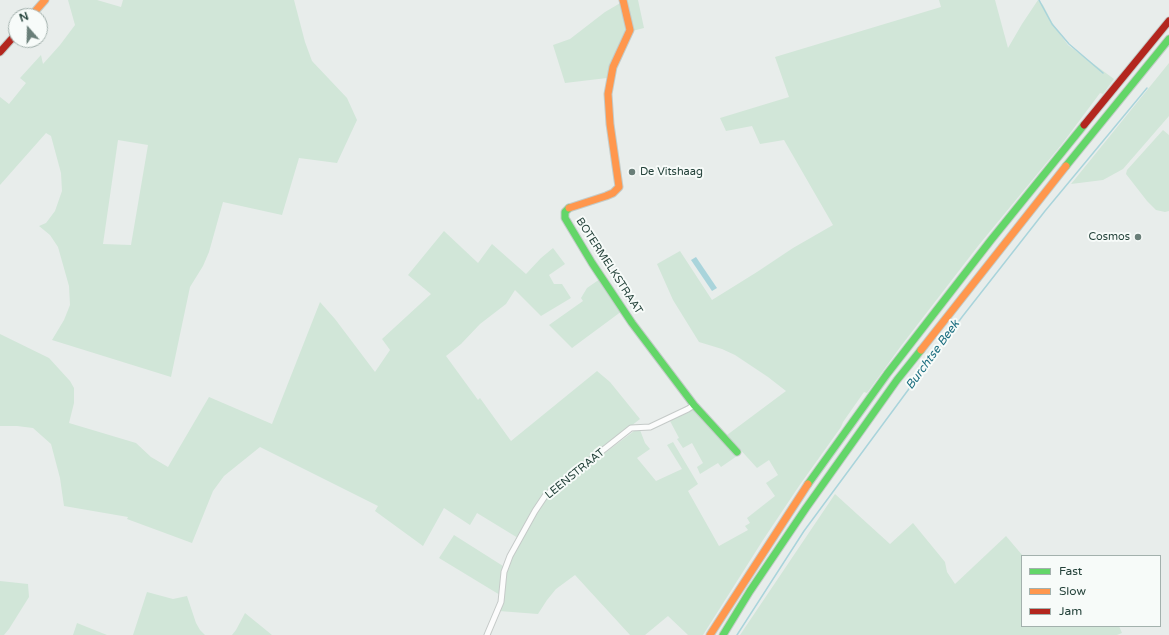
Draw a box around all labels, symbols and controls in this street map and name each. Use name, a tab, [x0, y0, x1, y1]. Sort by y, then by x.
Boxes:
north arrow	[8, 8, 48, 48]
text: N	[18, 10, 30, 25]
place label: De Vitshaag	[640, 165, 703, 179]
marker: De Vitshaag	[627, 167, 637, 177]
street label: BOTERMELKSTRAAT	[573, 215, 645, 317]
place label: Cosmos	[1088, 230, 1130, 244]
marker: Cosmos	[1133, 232, 1143, 242]
water label: Burchtse Beek	[903, 318, 963, 392]
street label: LEENSTRAAT	[543, 446, 607, 502]
legend	[1021, 555, 1161, 627]
text: Fast	[1059, 564, 1082, 578]
text: Slow	[1059, 584, 1086, 598]
text: Jam	[1059, 604, 1082, 618]

